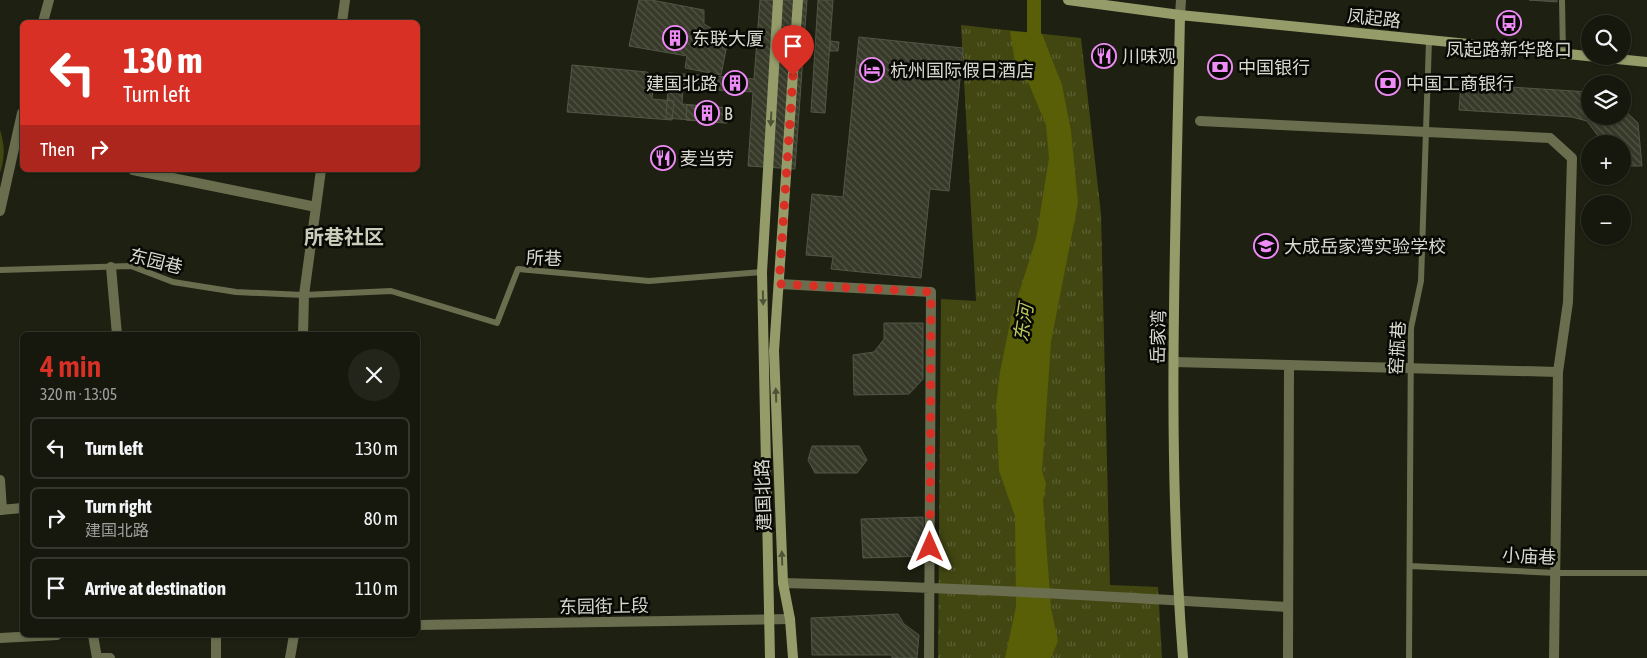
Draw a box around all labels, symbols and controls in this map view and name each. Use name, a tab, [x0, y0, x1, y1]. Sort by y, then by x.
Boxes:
street label: 凤起路	[1346, 5, 1402, 31]
bus stop icon: 凤起路新华路口	[1496, 10, 1522, 36]
map controls	[1581, 15, 1631, 245]
button: search	[1581, 15, 1631, 65]
building icon: 东联大厦	[662, 25, 688, 51]
pin	[772, 25, 814, 76]
place label: 东联大厦	[692, 28, 764, 49]
icon: arrive	[779, 32, 807, 60]
place label: 凤起路新华路口	[1446, 39, 1572, 60]
icon: left	[40, 40, 105, 105]
text: 130 m	[123, 40, 202, 80]
restaurant icon: 川味观	[1091, 43, 1117, 69]
place label: 川味观	[1122, 46, 1176, 67]
bank icon: 中国银行	[1207, 54, 1233, 80]
hotel icon: 杭州国际假日酒店	[859, 57, 885, 83]
place label: 中国银行	[1238, 57, 1310, 78]
place label: 杭州国际假日酒店	[890, 60, 1034, 81]
building icon: 建国北路	[722, 70, 748, 96]
bank icon: 中国工商银行	[1375, 70, 1401, 96]
place label: 建国北路	[646, 73, 718, 94]
place label: 中国工商银行	[1406, 73, 1514, 94]
button: layers	[1581, 75, 1631, 125]
text: Turn left	[123, 81, 190, 107]
building icon: B	[694, 100, 720, 126]
place label: B	[724, 103, 733, 124]
one-way arrow	[767, 111, 775, 127]
icon: right	[85, 135, 113, 163]
button: +	[1581, 135, 1631, 185]
text: Then	[40, 138, 75, 160]
restaurant icon: 麦当劳	[650, 145, 676, 171]
place label: 麦当劳	[680, 148, 734, 169]
button: −	[1581, 195, 1631, 245]
district label: 所巷社区	[304, 225, 384, 248]
school or university icon: 大成岳家湾实验学校	[1253, 233, 1279, 259]
place label: 大成岳家湾实验学校	[1284, 236, 1446, 257]
street label: 东园巷	[127, 244, 185, 278]
street label: 所巷	[526, 247, 562, 269]
one-way arrow	[759, 291, 767, 307]
water label: 东河	[1009, 299, 1037, 343]
street label: 岳家湾	[1147, 310, 1169, 364]
street label: 窑瓶巷	[1385, 320, 1409, 376]
text: 4 min	[40, 349, 101, 383]
button: close	[348, 349, 400, 401]
text: 320 m · 13:05	[40, 385, 117, 403]
one-way arrow	[771, 387, 779, 403]
icon: left	[42, 434, 70, 462]
text: Turn left	[85, 437, 143, 459]
text: 130 m	[355, 437, 398, 459]
street label: 建国北路	[751, 459, 775, 531]
text: Turn right	[85, 495, 152, 517]
icon: right	[42, 504, 70, 532]
text: 80 m	[364, 507, 398, 529]
position arrow	[903, 520, 955, 572]
text: 建国北路	[85, 521, 149, 539]
street label: 小庙巷	[1501, 544, 1557, 568]
one-way arrow	[778, 549, 786, 565]
icon: arrive	[42, 574, 70, 602]
text: Arrive at destination	[85, 577, 226, 599]
text: 110 m	[355, 577, 398, 599]
street label: 东园街上段	[559, 595, 649, 617]

